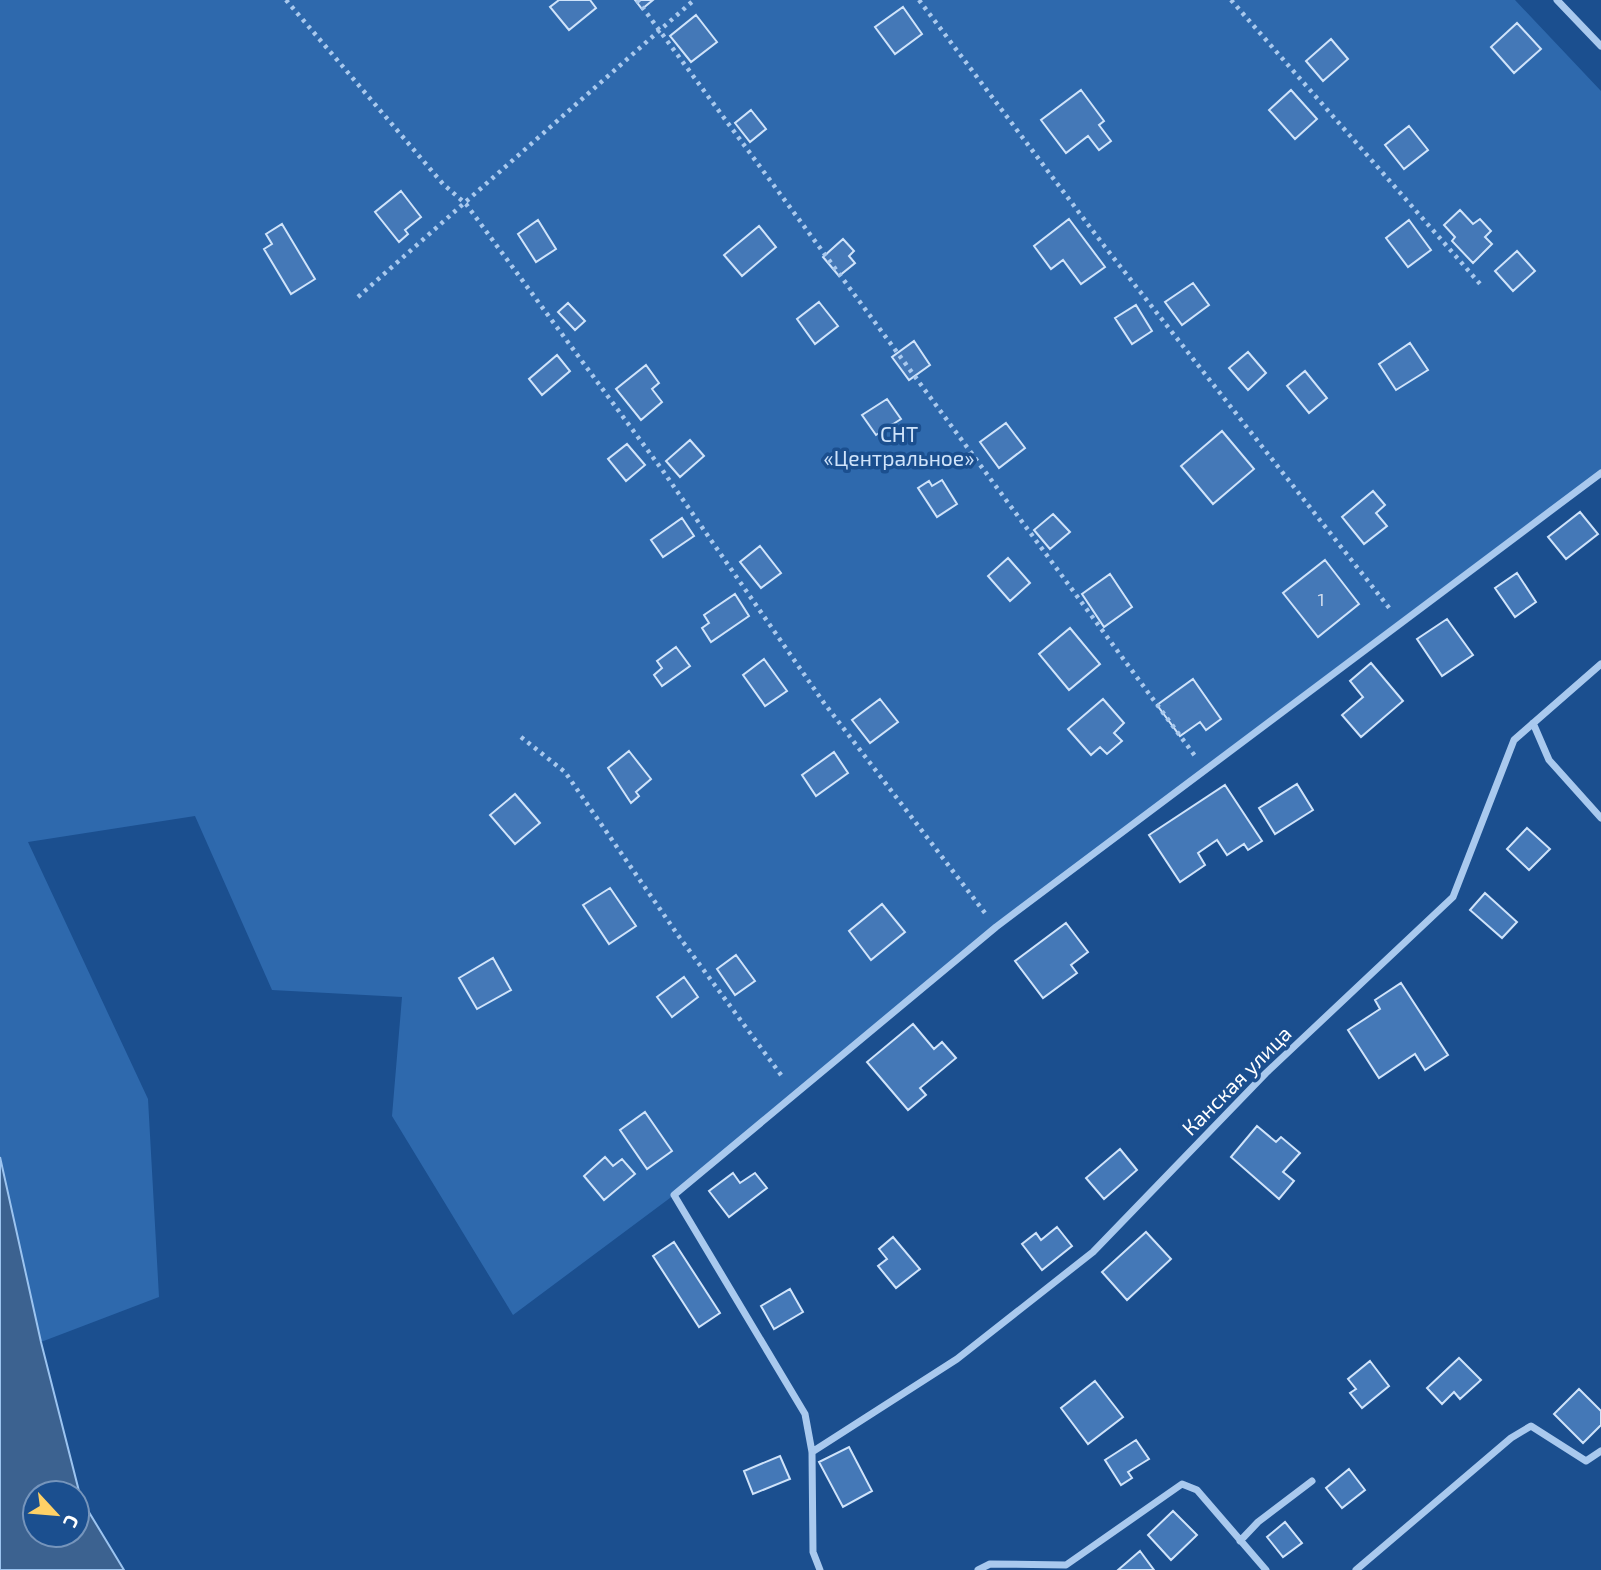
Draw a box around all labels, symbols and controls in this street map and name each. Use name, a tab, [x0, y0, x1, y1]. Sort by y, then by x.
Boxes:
park label: СНТ «Центральное»	[824, 421, 974, 470]
house number: 1	[1317, 588, 1325, 610]
street label: Канская улица	[1176, 1020, 1297, 1141]
north arrow	[21, 1479, 91, 1549]
text: С	[59, 1512, 85, 1532]

